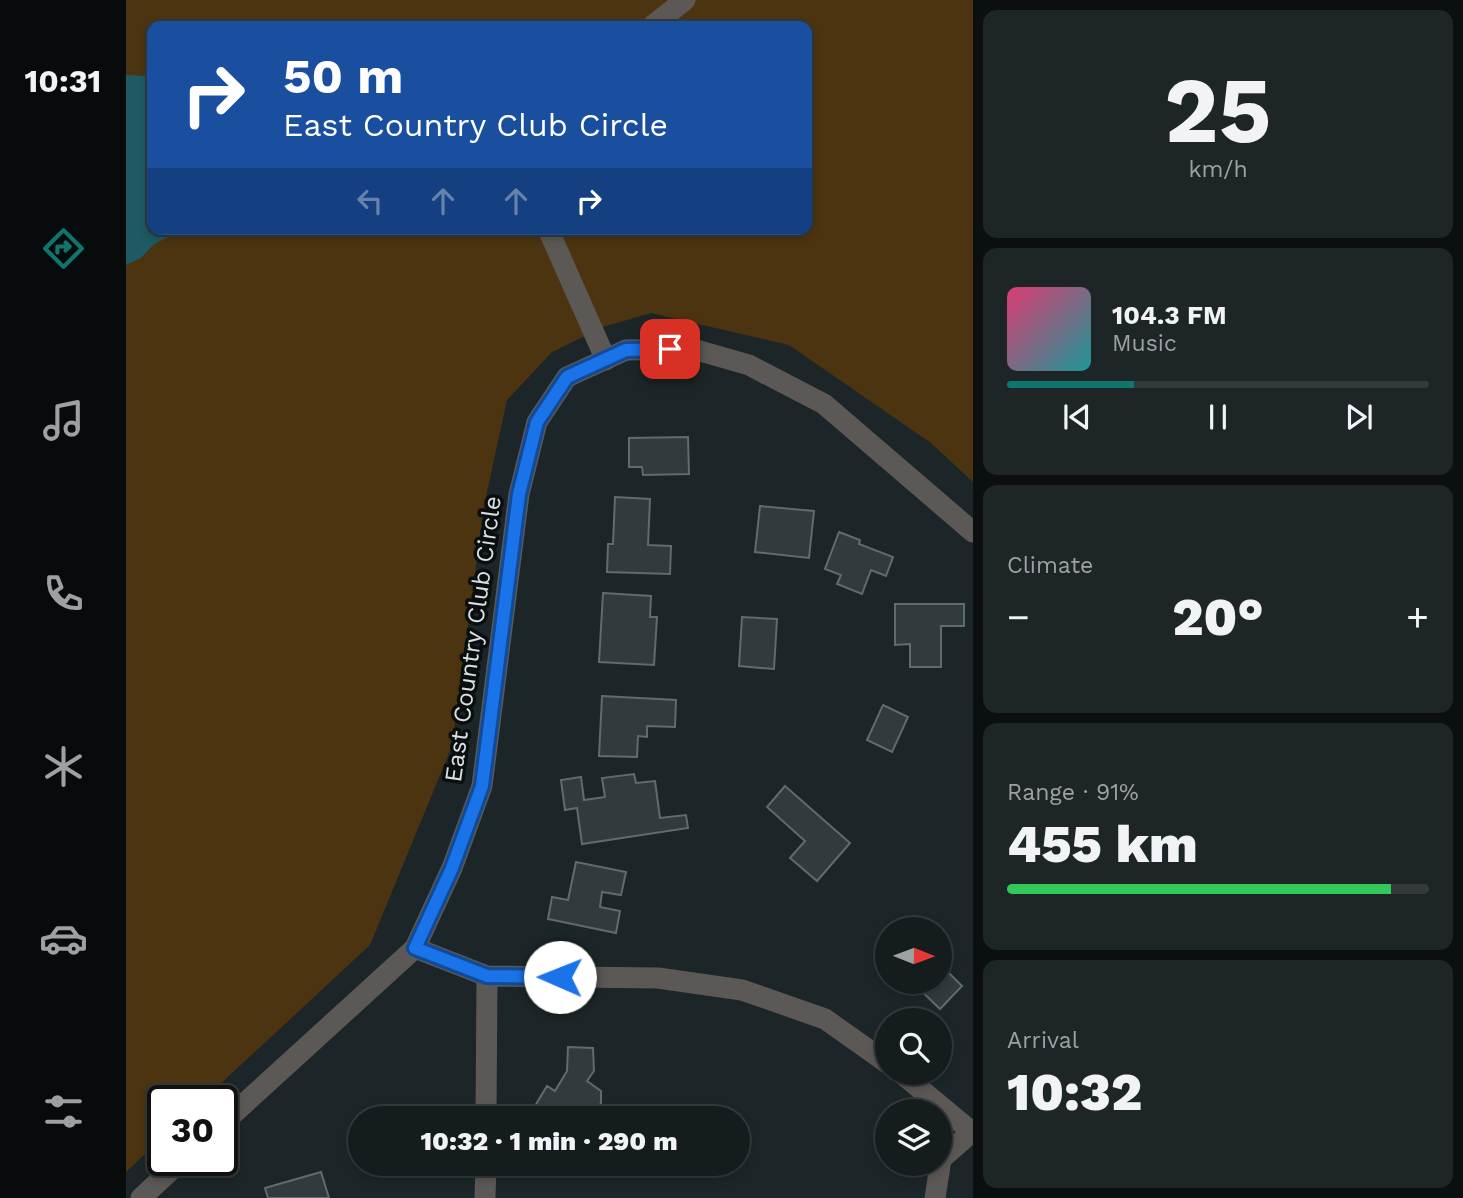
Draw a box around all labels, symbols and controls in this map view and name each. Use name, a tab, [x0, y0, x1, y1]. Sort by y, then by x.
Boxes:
text: 50 m	[283, 47, 403, 105]
icon: right	[168, 49, 259, 140]
text: 25	[1164, 57, 1272, 164]
text: 10:31	[25, 62, 101, 100]
text: East Country Club Circle	[283, 106, 668, 144]
text: km/h	[1188, 156, 1248, 183]
icon: left	[351, 182, 389, 220]
icon: ahead	[424, 182, 462, 220]
icon: ahead	[497, 182, 535, 220]
icon: right	[570, 182, 608, 220]
icon: directions	[39, 224, 88, 273]
text: 104.3 FM	[1112, 300, 1227, 330]
pin	[640, 319, 700, 379]
icon: arrive	[651, 330, 689, 368]
text: Music	[1112, 330, 1177, 357]
icon: music	[39, 396, 88, 445]
icon: previous	[1058, 398, 1096, 436]
icon: pause	[1199, 398, 1237, 436]
icon: next	[1340, 398, 1378, 436]
street label: East Country Club Circle	[439, 494, 507, 784]
text: Climate	[1007, 552, 1093, 579]
icon: phone	[39, 569, 88, 618]
text: 20°	[1172, 587, 1264, 648]
text: −	[1007, 595, 1030, 639]
text: +	[1406, 595, 1429, 639]
icon: climate	[39, 742, 88, 791]
text: Range · 91%	[1007, 779, 1139, 806]
text: 455 km	[1007, 814, 1198, 875]
icon: car	[39, 914, 88, 963]
north arrow	[875, 917, 952, 994]
map controls	[875, 917, 952, 1176]
position arrow	[523, 940, 597, 1014]
button: search	[875, 1008, 952, 1085]
text: Arrival	[1007, 1027, 1079, 1054]
text: 10:32	[1007, 1062, 1142, 1123]
speed limit sign: 30	[147, 1085, 238, 1176]
icon: filters	[39, 1087, 88, 1136]
button: layers	[875, 1099, 952, 1176]
text: 10:32 · 1 min · 290 m	[420, 1126, 678, 1156]

